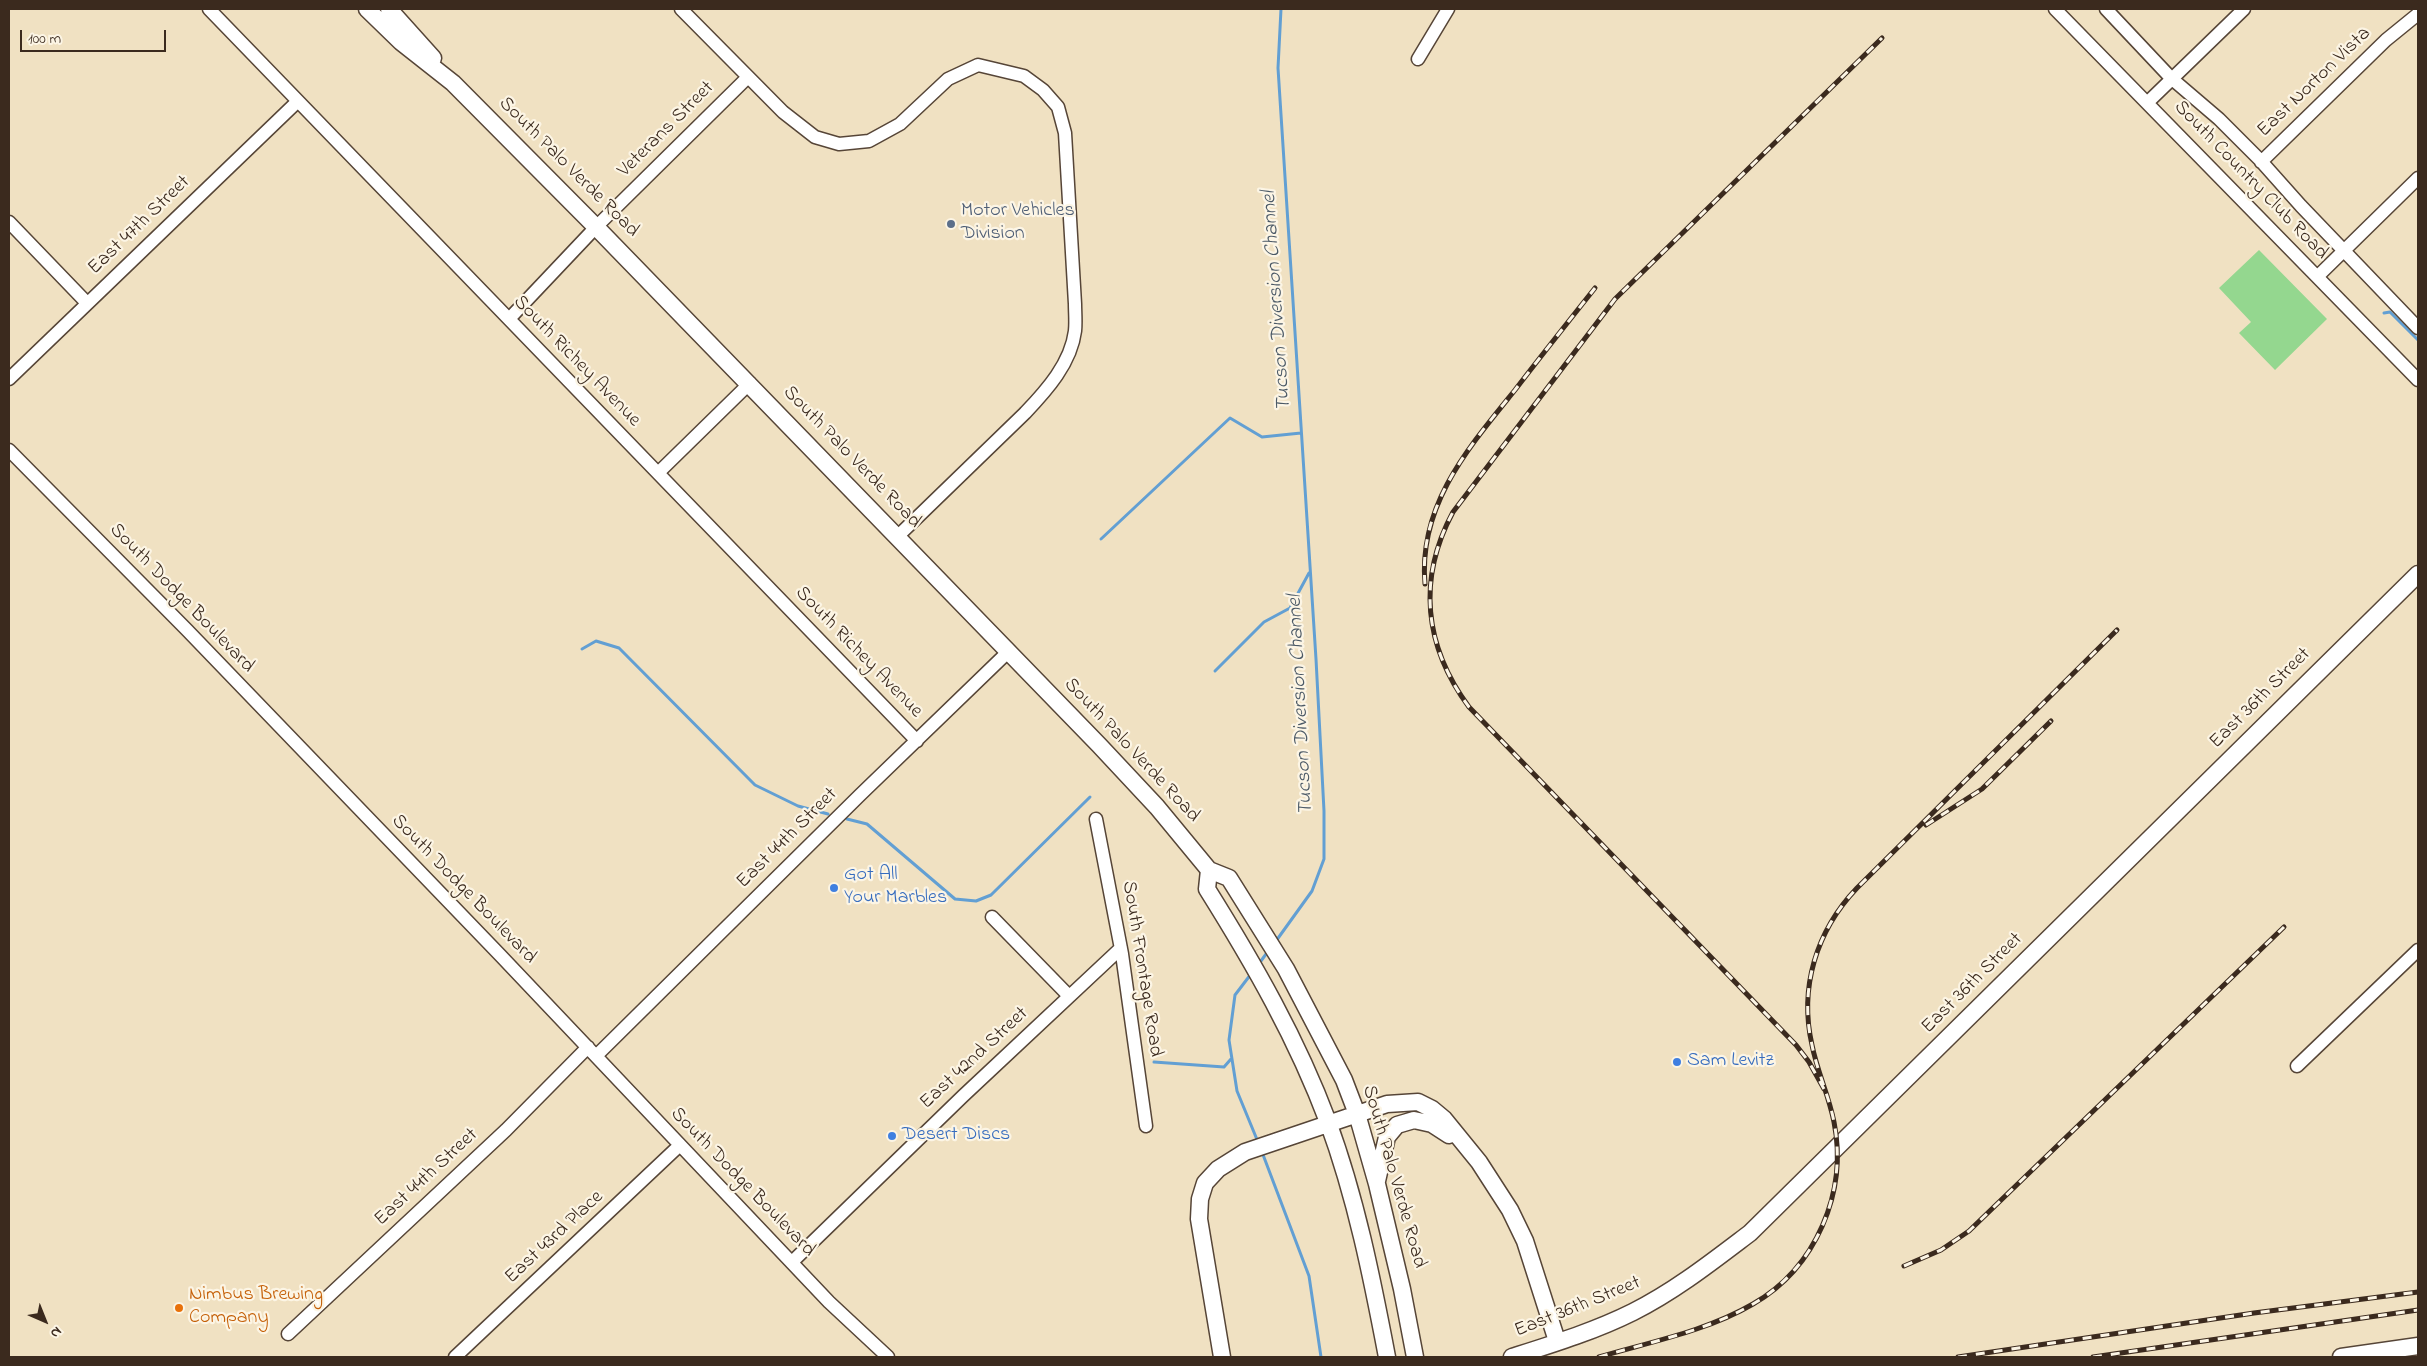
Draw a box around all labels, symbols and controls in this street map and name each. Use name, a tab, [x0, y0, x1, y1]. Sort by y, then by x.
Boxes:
scale bar	[22, 20, 169, 52]
street label: East Norton Vista	[2253, 23, 2377, 143]
text: 100 m	[28, 28, 61, 50]
street label: Veterans Street	[614, 77, 720, 183]
street label: South Palo Verde Road	[493, 93, 643, 243]
street label: South Country Club Road	[2168, 96, 2332, 266]
street label: East 47th Street	[84, 171, 196, 281]
water label: Tucson Diversion Channel	[1258, 190, 1298, 412]
place label: Motor Vehicles Division	[961, 200, 1075, 247]
marker: Motor Vehicles Division	[945, 218, 957, 230]
street label: South Richey Avenue	[507, 291, 645, 433]
street label: South Palo Verde Road	[777, 382, 925, 534]
street label: South Dodge Boulevard	[103, 519, 259, 679]
street label: South Richey Avenue	[789, 582, 927, 724]
water label: Tucson Diversion Channel	[1284, 594, 1320, 816]
street label: East 36th Street	[2205, 643, 2317, 755]
street label: South Palo Verde Road	[1058, 674, 1204, 828]
street label: East 44th Street	[733, 784, 843, 894]
street label: South Dodge Boulevard	[385, 810, 541, 970]
place label: Got All Your Marbles	[844, 864, 947, 911]
street label: South Frontage Road	[1115, 879, 1167, 1059]
marker: Got All Your Marbles	[828, 882, 840, 894]
street label: East 36th Street	[1917, 928, 2029, 1040]
street label: East 42nd Street	[916, 1003, 1034, 1115]
place label: Sam Levitz	[1687, 1050, 1774, 1074]
marker: Sam Levitz	[1671, 1056, 1683, 1068]
street label: South Palo Verde Road	[1355, 1083, 1431, 1271]
street label: South Dodge Boulevard	[664, 1103, 820, 1263]
street label: East 44th Street	[370, 1124, 484, 1232]
place label: Desert Discs	[902, 1124, 1010, 1148]
marker: Desert Discs	[886, 1130, 898, 1142]
street label: East 43rd Place	[501, 1186, 609, 1290]
street label: East 36th Street	[1512, 1272, 1644, 1344]
place label: Nimbus Brewing Company	[189, 1284, 323, 1331]
north arrow	[20, 1296, 70, 1346]
marker: Nimbus Brewing Company	[173, 1302, 185, 1314]
text: N	[45, 1321, 66, 1343]

